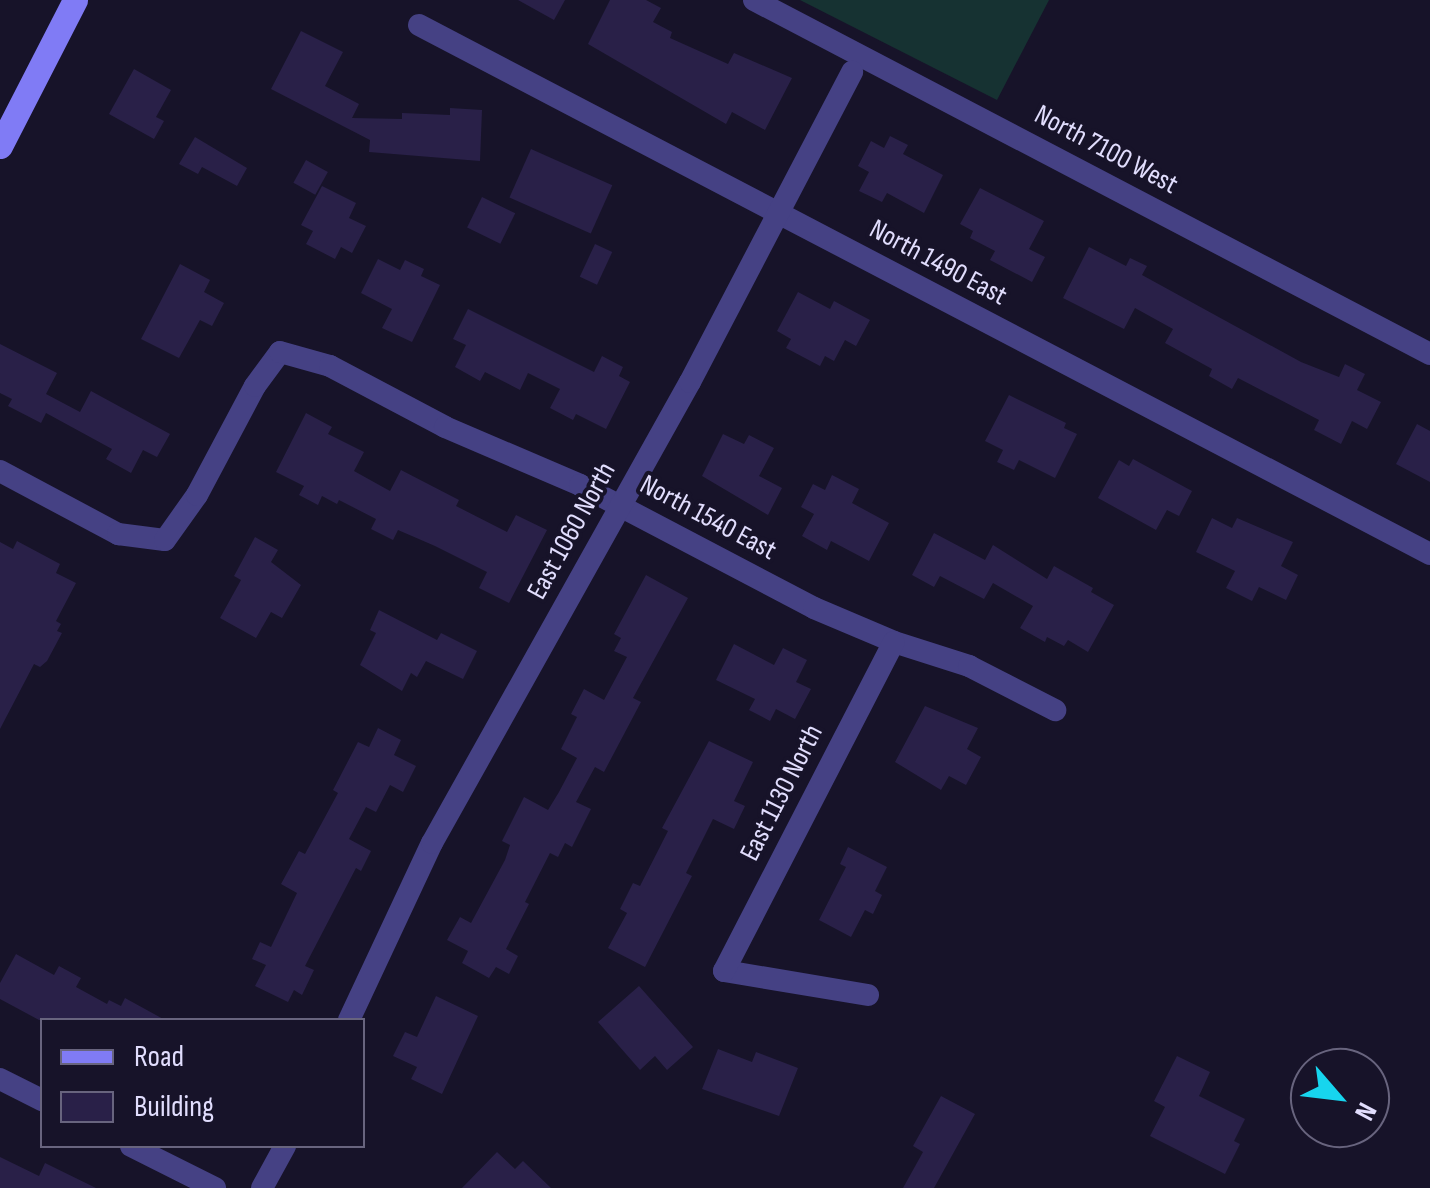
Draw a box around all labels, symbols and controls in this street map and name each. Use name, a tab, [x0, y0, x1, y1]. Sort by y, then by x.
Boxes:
street label: North 7100 West	[1029, 98, 1183, 202]
street label: North 1490 East	[864, 213, 1012, 313]
street label: East 1060 North	[521, 457, 623, 605]
street label: North 1540 East	[634, 468, 782, 568]
street label: East 1130 North	[733, 719, 831, 867]
legend	[40, 1018, 365, 1148]
text: Road	[134, 1039, 184, 1075]
north arrow	[1290, 1048, 1390, 1148]
text: Building	[134, 1089, 214, 1125]
text: N	[1347, 1097, 1383, 1126]

